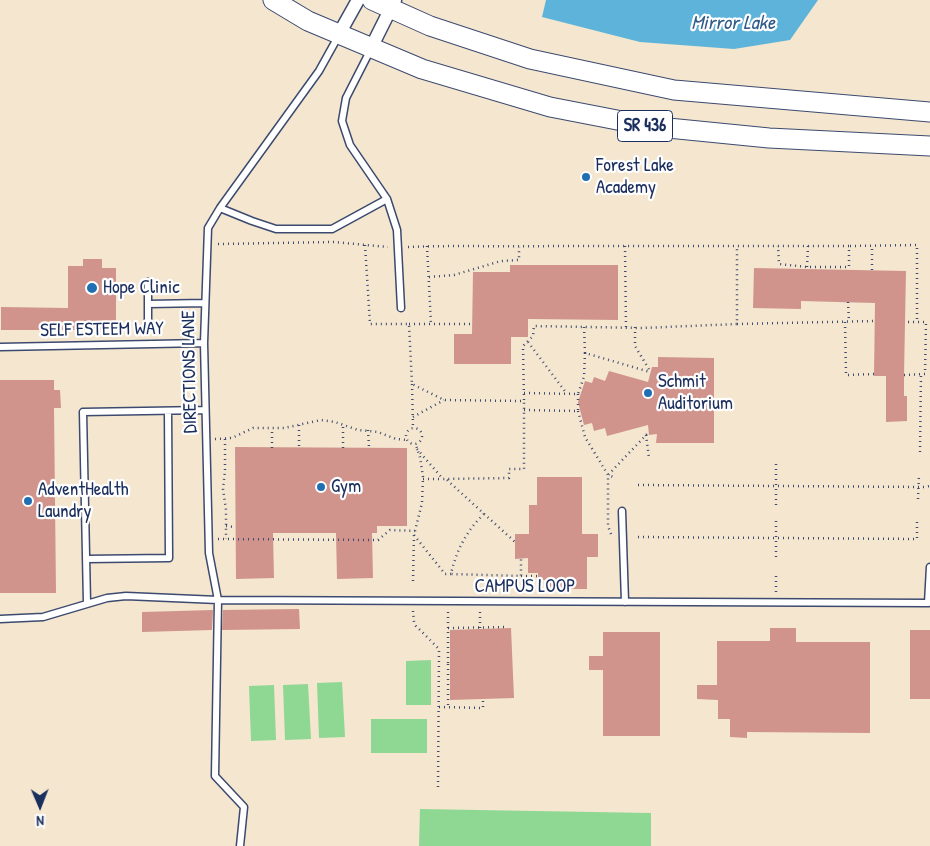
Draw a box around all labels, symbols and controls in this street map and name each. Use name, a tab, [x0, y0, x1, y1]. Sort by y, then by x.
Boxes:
water label: Mirror Lake	[691, 12, 775, 36]
road number: SR 436	[618, 110, 672, 142]
place label: Forest Lake Academy	[596, 155, 674, 199]
marker: Forest Lake Academy	[580, 171, 592, 183]
place label: Hope Clinic	[103, 277, 180, 299]
marker: Hope Clinic	[85, 281, 99, 295]
street label: DIRECTIONS LANE	[178, 310, 202, 434]
street label: SELF ESTEEM WAY	[40, 318, 164, 342]
place label: Schmit Auditorium	[658, 371, 733, 415]
marker: Schmit Auditorium	[642, 387, 654, 399]
place label: Gym	[331, 476, 361, 498]
place label: AdventHealth Laundry	[38, 479, 128, 523]
marker: Gym	[315, 481, 327, 493]
marker: AdventHealth Laundry	[22, 495, 34, 507]
street label: CAMPUS LOOP	[474, 576, 576, 598]
north arrow	[15, 781, 65, 831]
text: N	[36, 812, 44, 831]

